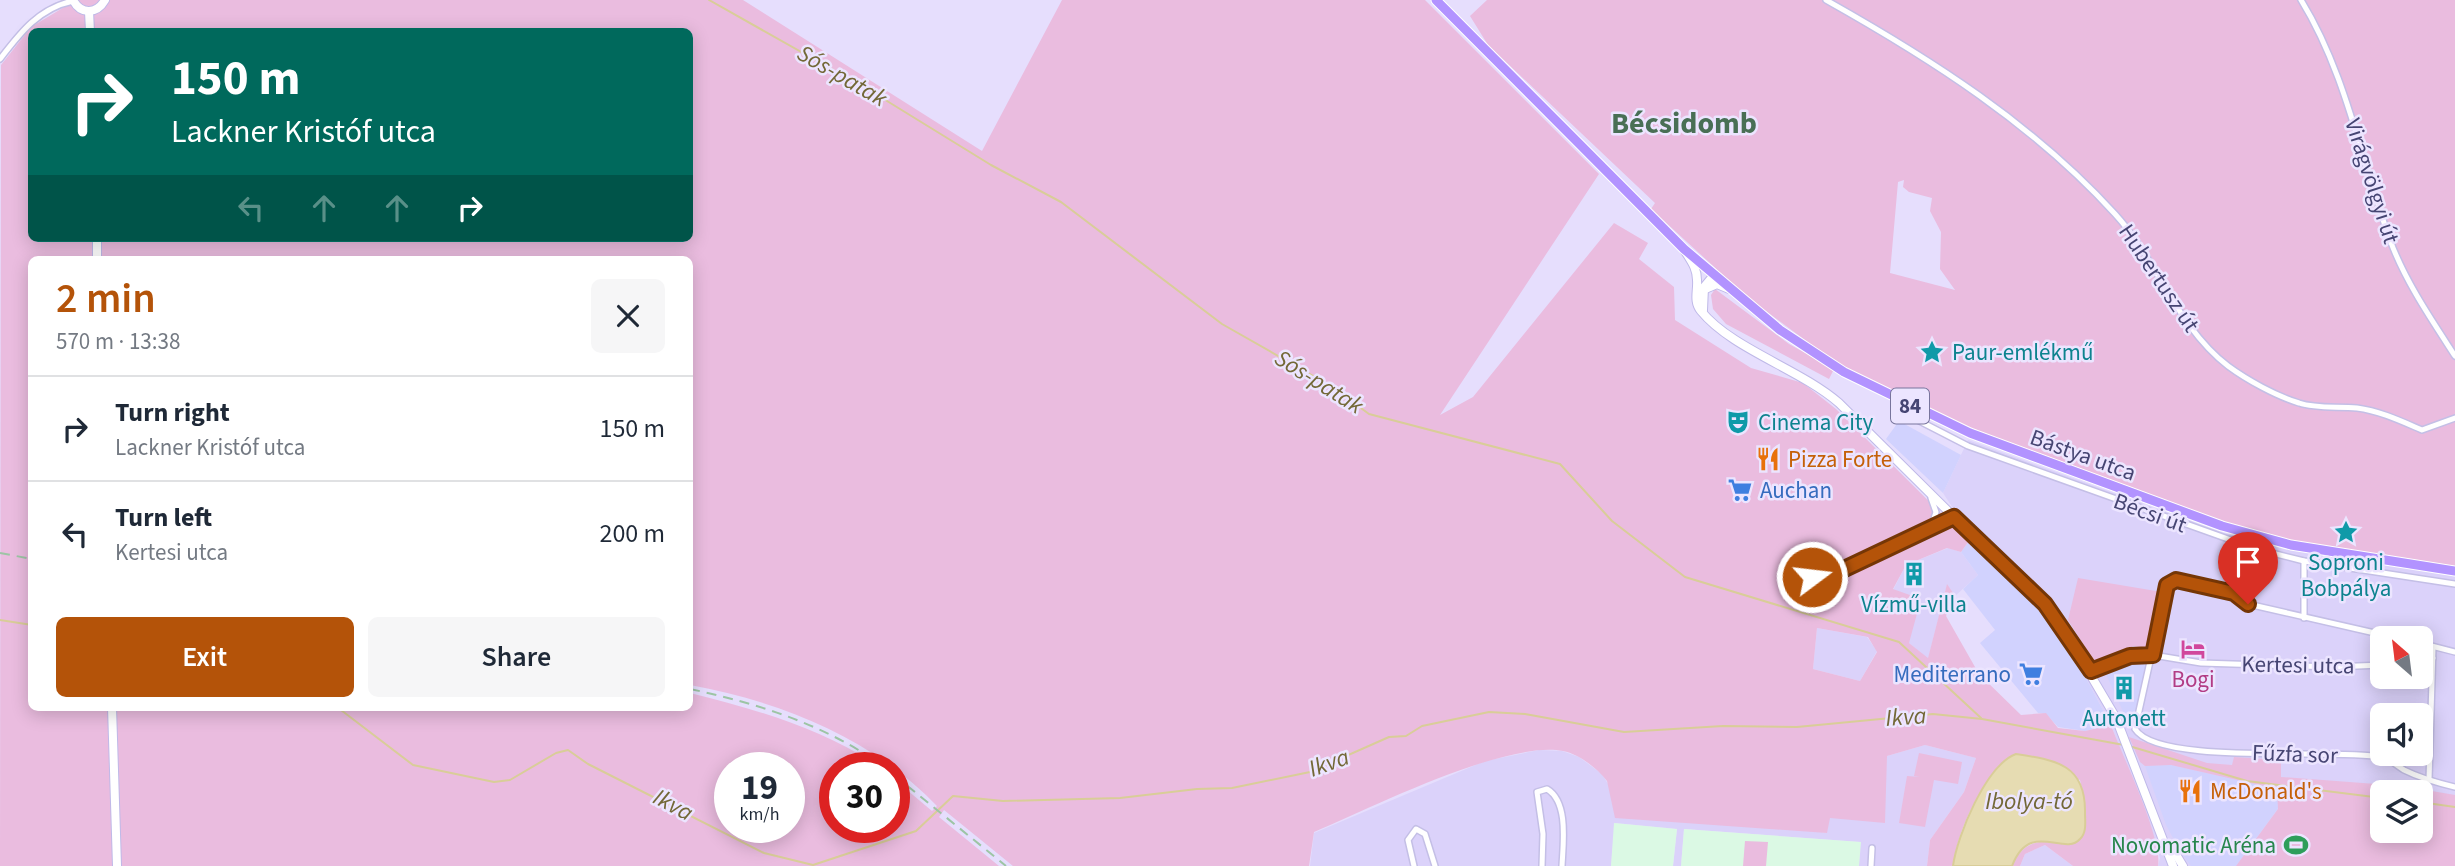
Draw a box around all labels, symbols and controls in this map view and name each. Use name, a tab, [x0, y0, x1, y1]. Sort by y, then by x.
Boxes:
water label: Sós-patak	[790, 36, 894, 116]
text: 150 m	[171, 44, 300, 114]
icon: right	[56, 56, 147, 147]
district label: Bécsidomb	[1611, 102, 1757, 145]
text: Lackner Kristóf utca	[171, 109, 436, 155]
street label: Virágvölgyi út	[2336, 114, 2408, 248]
icon: left	[232, 189, 270, 227]
icon: ahead	[305, 189, 343, 227]
icon: ahead	[378, 189, 416, 227]
icon: right	[451, 189, 489, 227]
street label: Hubertusz út	[2111, 217, 2208, 339]
text: 2 min	[56, 269, 156, 329]
button: close	[591, 279, 665, 353]
text: 570 m · 13:38	[56, 325, 180, 358]
place label: Paur-emlékmű	[1952, 336, 2093, 369]
place icon: Paur-emlékmű	[1918, 338, 1946, 366]
water label: Sós-patak	[1268, 341, 1371, 423]
road number: 84	[1891, 388, 1929, 424]
text: Turn right	[115, 394, 230, 431]
place label: Cinema City	[1758, 406, 1874, 439]
theatre icon: Cinema City	[1724, 408, 1752, 436]
icon: right	[56, 410, 94, 448]
text: 150 m	[599, 410, 665, 447]
street label: Bástya utca	[2025, 421, 2141, 489]
text: Lackner Kristóf utca	[115, 431, 305, 464]
place label: Pizza Forte	[1788, 443, 1892, 476]
restaurant icon: Pizza Forte	[1754, 445, 1782, 473]
place label: Auchan	[1760, 474, 1832, 507]
supermarket icon: Auchan	[1726, 476, 1754, 504]
street label: Bécsi út	[2109, 485, 2191, 542]
text: Turn left	[115, 499, 212, 536]
icon: left	[56, 515, 94, 553]
text: 200 m	[599, 515, 665, 552]
place icon: Soproni Bobpálya	[2332, 518, 2360, 546]
pin	[2218, 532, 2278, 604]
text: Kertesi utca	[115, 536, 228, 569]
position arrow	[1775, 540, 1849, 614]
icon: arrive	[2229, 543, 2267, 581]
place label: Soproni Bobpálya	[2301, 546, 2391, 605]
building icon: Vízmű-villa	[1900, 560, 1928, 588]
place label: Vízmű-villa	[1861, 588, 1967, 621]
button: Exit	[56, 617, 354, 697]
button: Share	[368, 617, 665, 697]
north arrow	[2370, 626, 2432, 690]
map controls	[2370, 626, 2433, 843]
hotel icon: Bogi	[2179, 635, 2207, 663]
street label: Kertesi utca	[2241, 648, 2355, 682]
place label: Mediterrano	[1894, 658, 2011, 691]
supermarket icon: Mediterrano	[2017, 660, 2045, 688]
place label: Bogi	[2171, 663, 2215, 696]
building icon: Autonett	[2110, 674, 2138, 702]
water label: Ikva	[1884, 698, 1928, 736]
place label: Autonett	[2082, 702, 2166, 735]
button: sound	[2370, 703, 2433, 766]
street label: Fűzfa sor	[2252, 736, 2339, 772]
water label: Ikva	[1304, 740, 1354, 786]
speed limit sign: 30	[819, 752, 910, 843]
text: 19	[741, 763, 778, 813]
place label: McDonald's	[2210, 775, 2322, 808]
restaurant icon: McDonald's	[2176, 777, 2204, 805]
water label: Ikva	[647, 780, 699, 830]
button: layers	[2370, 780, 2433, 843]
water label: Ibolya-tó	[1985, 784, 2073, 819]
text: km/h	[740, 802, 779, 827]
place label: Novomatic Aréna	[2111, 829, 2276, 862]
sports icon: Novomatic Aréna	[2282, 831, 2310, 859]

